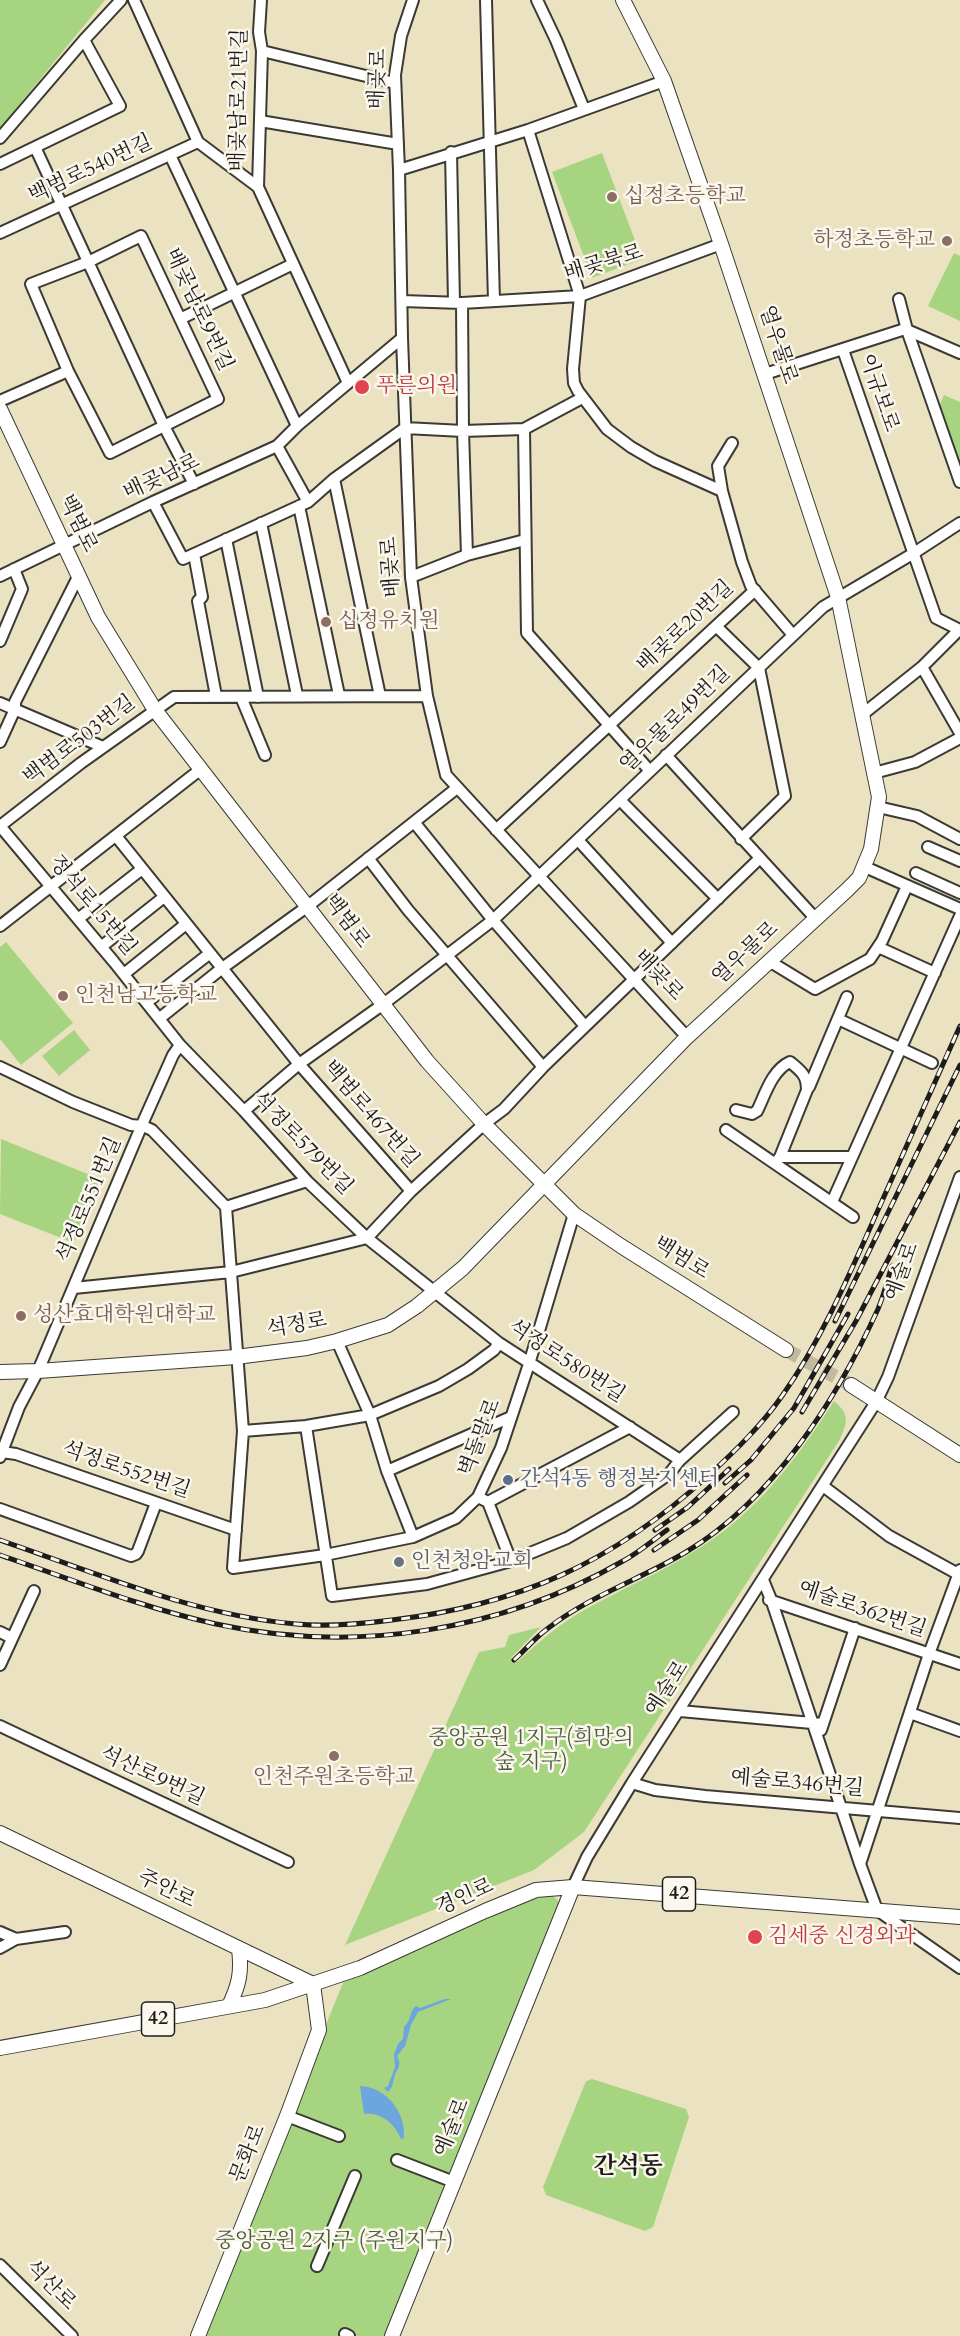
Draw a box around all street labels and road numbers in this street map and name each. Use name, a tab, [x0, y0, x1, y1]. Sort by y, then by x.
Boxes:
street label: 배곶남로21번길	[226, 28, 254, 172]
street label: 배곶로	[365, 48, 393, 110]
street label: 백범로540번길	[25, 130, 157, 210]
street label: 배곶북로	[562, 240, 646, 288]
street label: 배곶남로9번길	[159, 245, 237, 375]
street label: 열우물로	[752, 303, 802, 387]
street label: 이규보로	[853, 351, 903, 435]
street label: 배곶남로	[120, 449, 204, 507]
street label: 백범로	[52, 491, 102, 557]
street label: 배곶로	[377, 536, 407, 598]
street label: 배곶로20번길	[632, 576, 740, 678]
street label: 열우물로49번길	[616, 661, 736, 779]
street label: 백범로503번길	[19, 691, 141, 791]
street label: 정석로15번길	[43, 851, 141, 961]
street label: 백범로	[318, 890, 374, 954]
street label: 열우물로	[708, 917, 784, 991]
street label: 배곶로	[628, 945, 688, 1007]
street label: 백범로467번길	[317, 1056, 423, 1174]
street label: 석정로579번길	[246, 1087, 358, 1201]
street label: 석정로551번길	[52, 1134, 128, 1266]
street label: 백범로	[649, 1232, 713, 1286]
street label: 예술로	[881, 1239, 925, 1305]
street label: 석정로	[265, 1308, 329, 1344]
street label: 석정로580번길	[503, 1315, 629, 1409]
street label: 벽돌말로	[455, 1396, 507, 1480]
street label: 석정로552번길	[59, 1437, 193, 1505]
street label: 예술로362번길	[795, 1576, 929, 1644]
street label: 예술로	[641, 1657, 695, 1721]
street label: 석산로9번길	[96, 1742, 208, 1812]
street label: 예술로346번길	[729, 1766, 865, 1802]
street label: 주안로	[133, 1865, 199, 1915]
street label: 경인로	[432, 1874, 498, 1922]
road number: 42	[662, 1877, 696, 1911]
road number: 42	[142, 2002, 174, 2036]
street label: 예술로	[430, 2095, 476, 2161]
street label: 문화로	[226, 2121, 272, 2187]
street label: 석산로	[20, 2256, 80, 2316]

